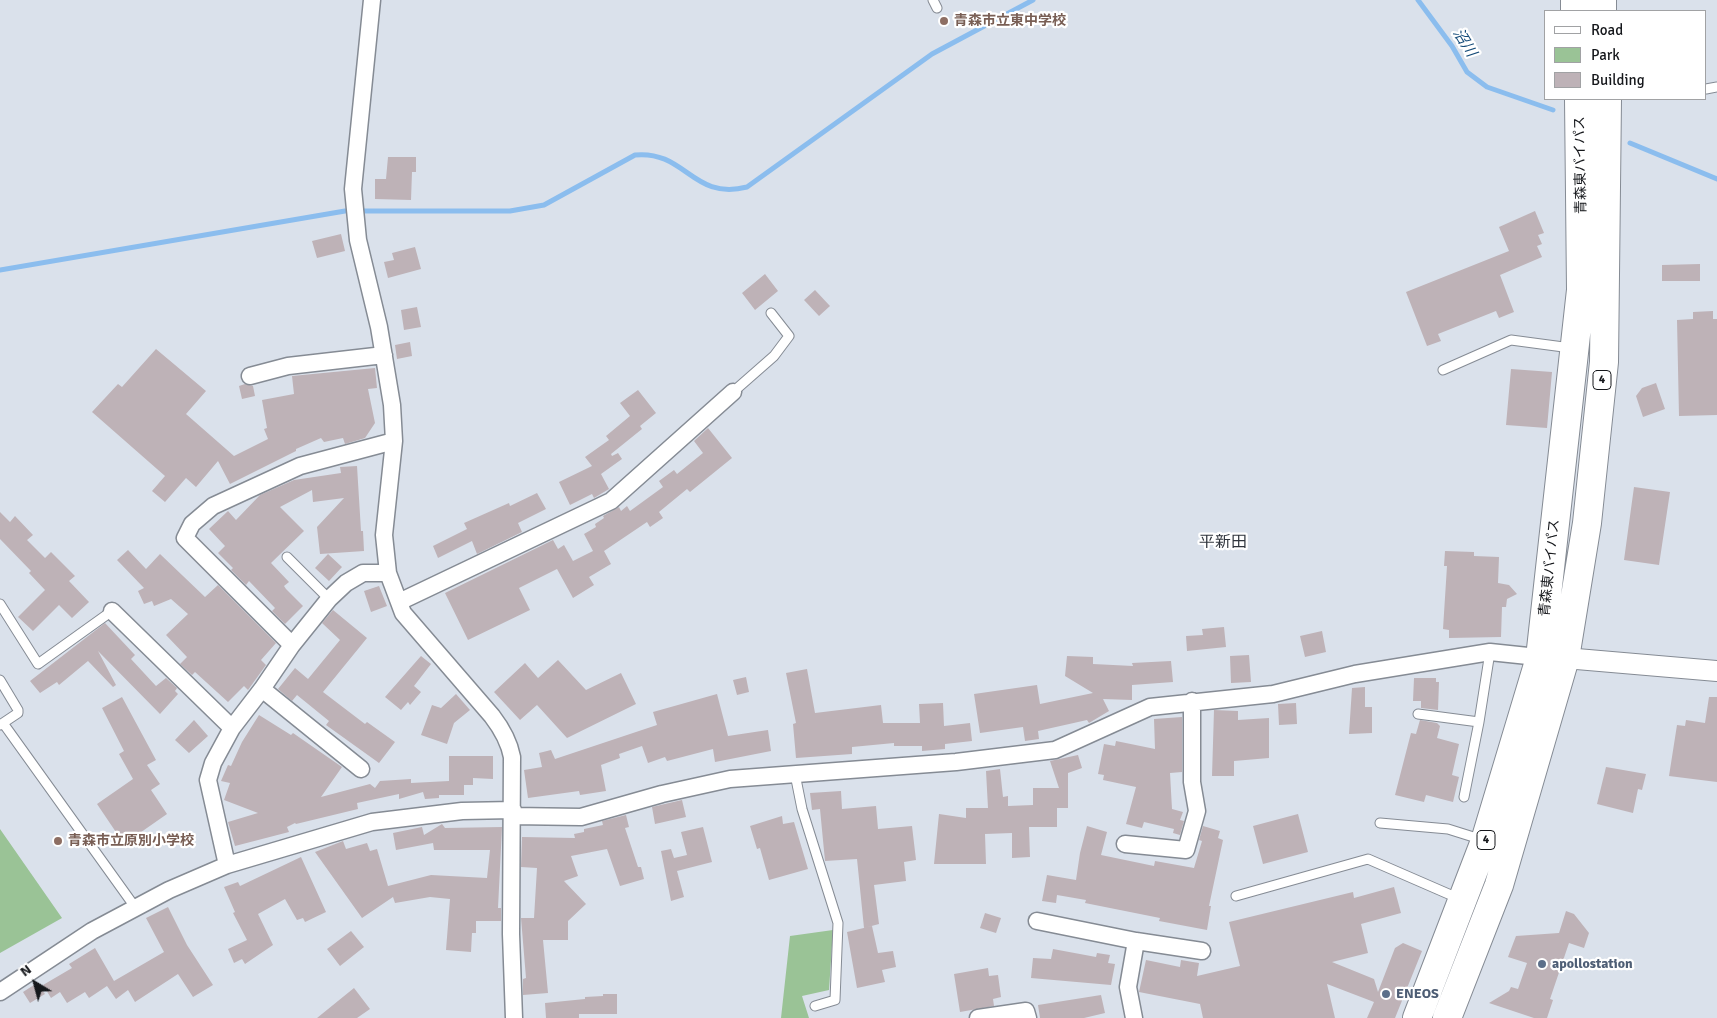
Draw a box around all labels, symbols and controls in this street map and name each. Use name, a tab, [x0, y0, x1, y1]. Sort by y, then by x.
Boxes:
legend	[1544, 10, 1707, 100]
place label: 青森市立東中学校	[954, 13, 1066, 29]
marker: 青森市立東中学校	[938, 15, 950, 27]
text: Road	[1591, 21, 1623, 39]
water label: 沼川	[1448, 26, 1480, 60]
text: Park	[1591, 46, 1620, 64]
text: Building	[1591, 71, 1645, 89]
street label: 青森東バイパス	[1572, 116, 1590, 214]
road number: 4	[1593, 370, 1611, 390]
street label: 青森東バイパス	[1537, 518, 1563, 618]
district label: 平新田	[1199, 533, 1247, 553]
road number: 4	[1477, 830, 1495, 850]
place label: 青森市立原別小学校	[68, 833, 194, 849]
marker: 青森市立原別小学校	[52, 835, 64, 847]
place label: apollostation	[1552, 956, 1633, 972]
north arrow	[10, 958, 60, 1008]
marker: apollostation	[1536, 958, 1548, 970]
text: N	[17, 961, 35, 980]
place label: ENEOS	[1396, 986, 1439, 1002]
marker: ENEOS	[1380, 988, 1392, 1000]

